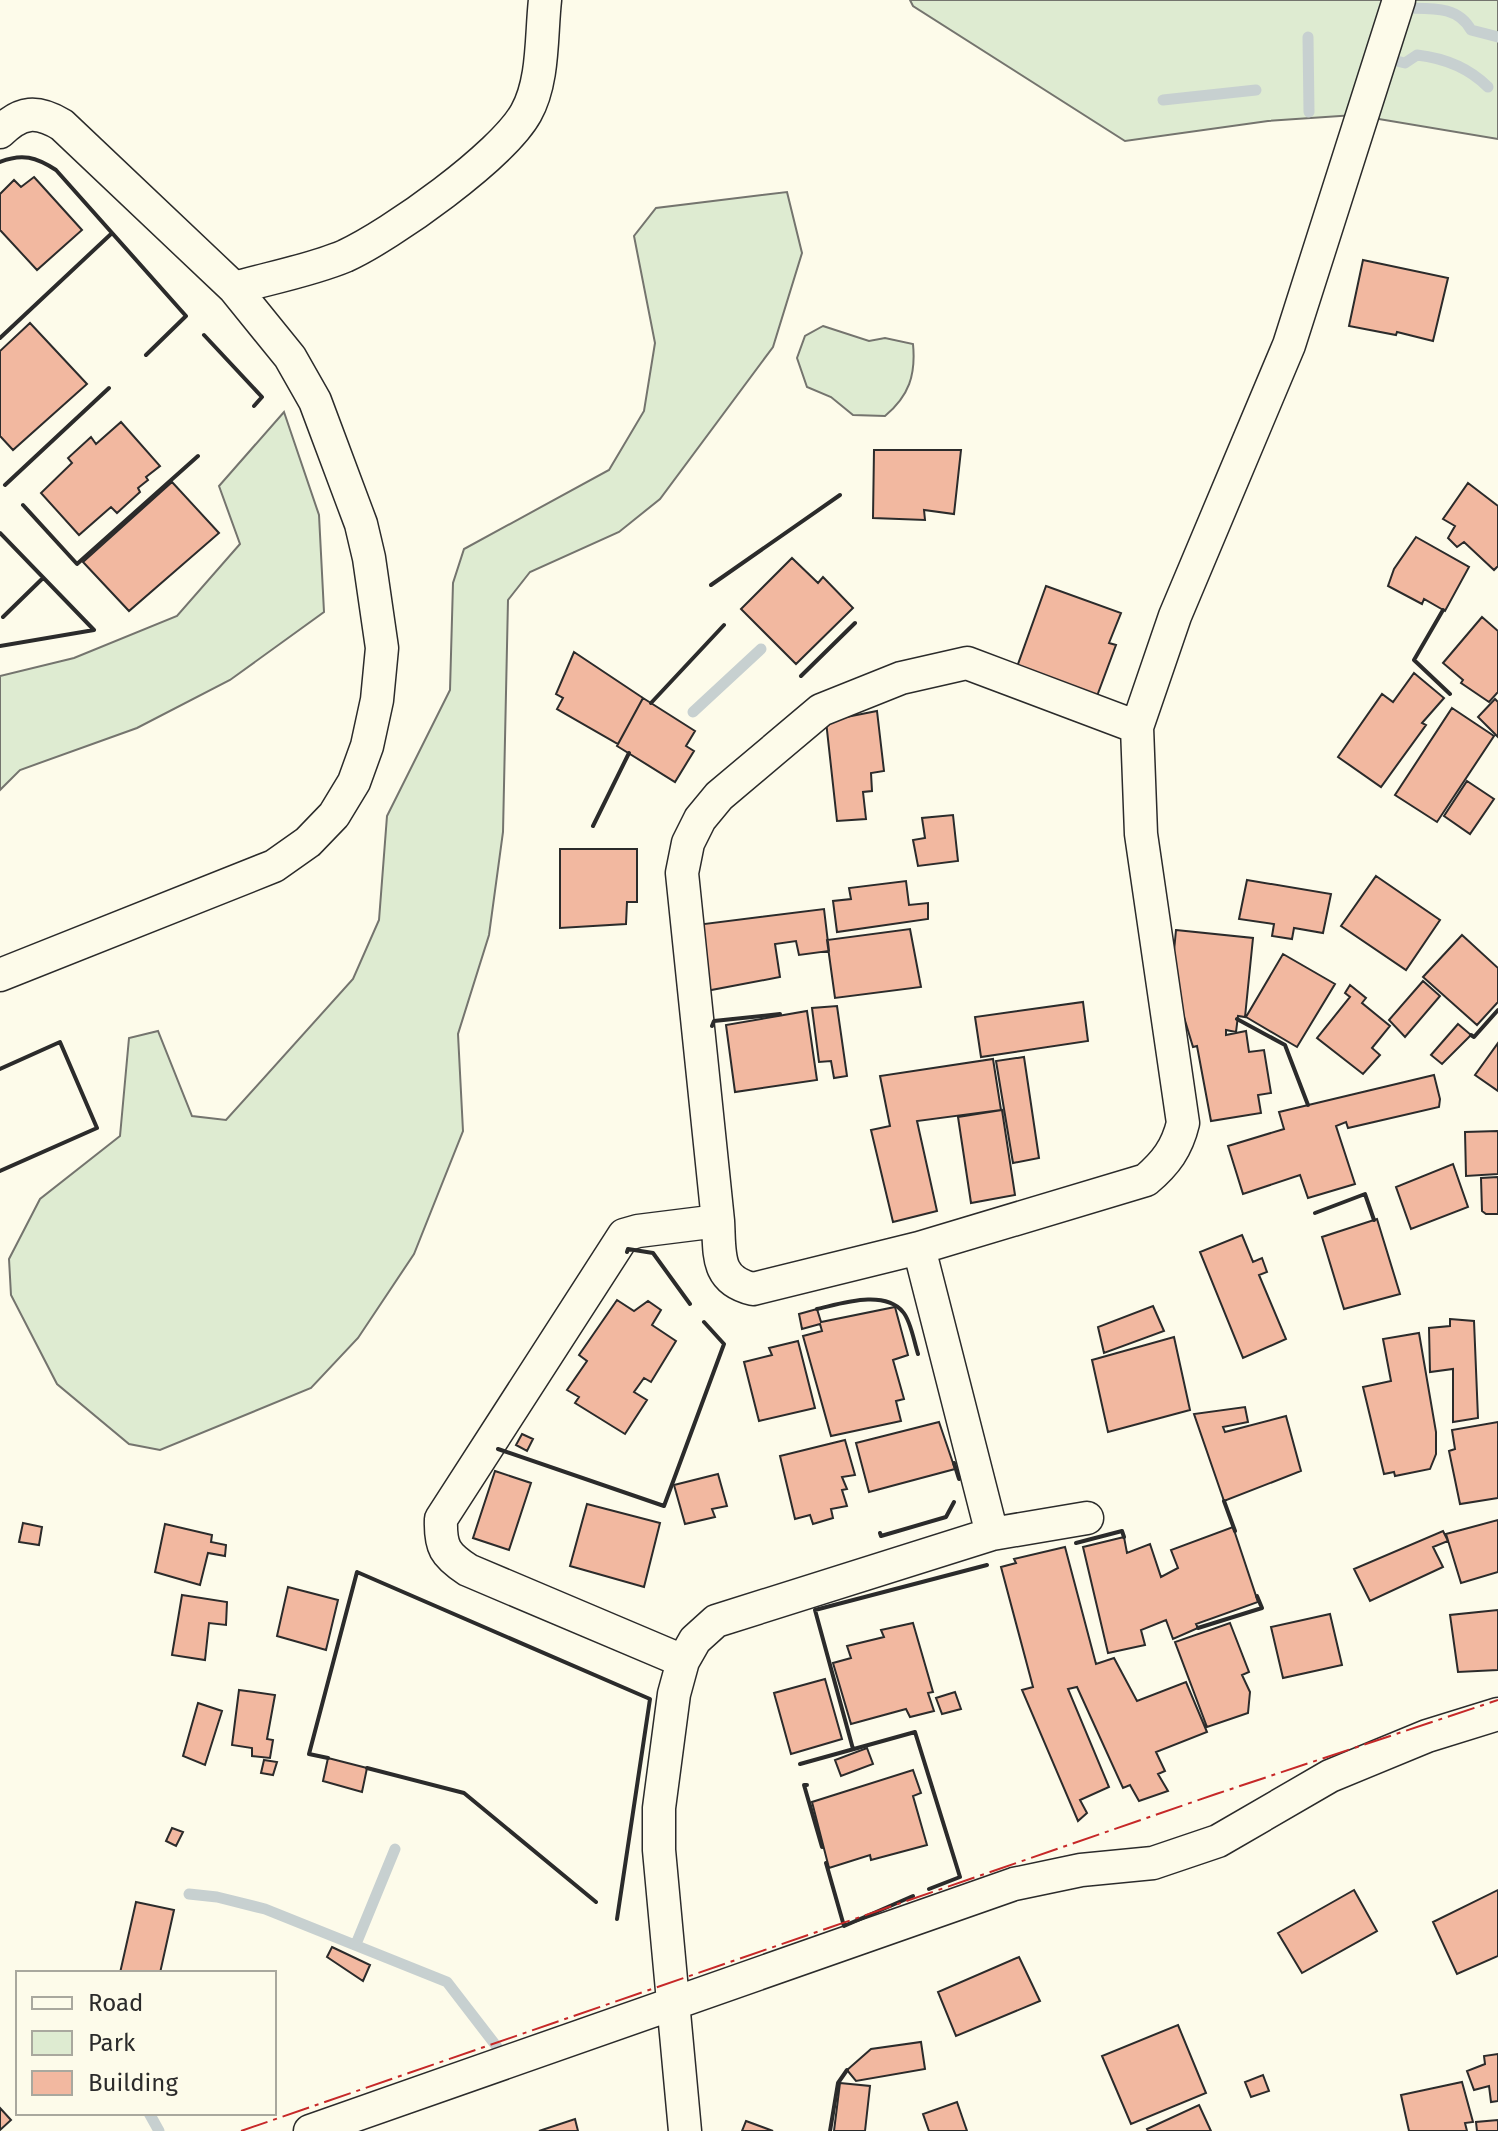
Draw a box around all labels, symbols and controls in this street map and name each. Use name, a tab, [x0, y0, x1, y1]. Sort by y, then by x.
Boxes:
legend	[16, 1971, 276, 2115]
text: Road	[88, 1989, 143, 2017]
text: Park	[88, 2029, 136, 2057]
text: Building	[88, 2069, 178, 2097]

